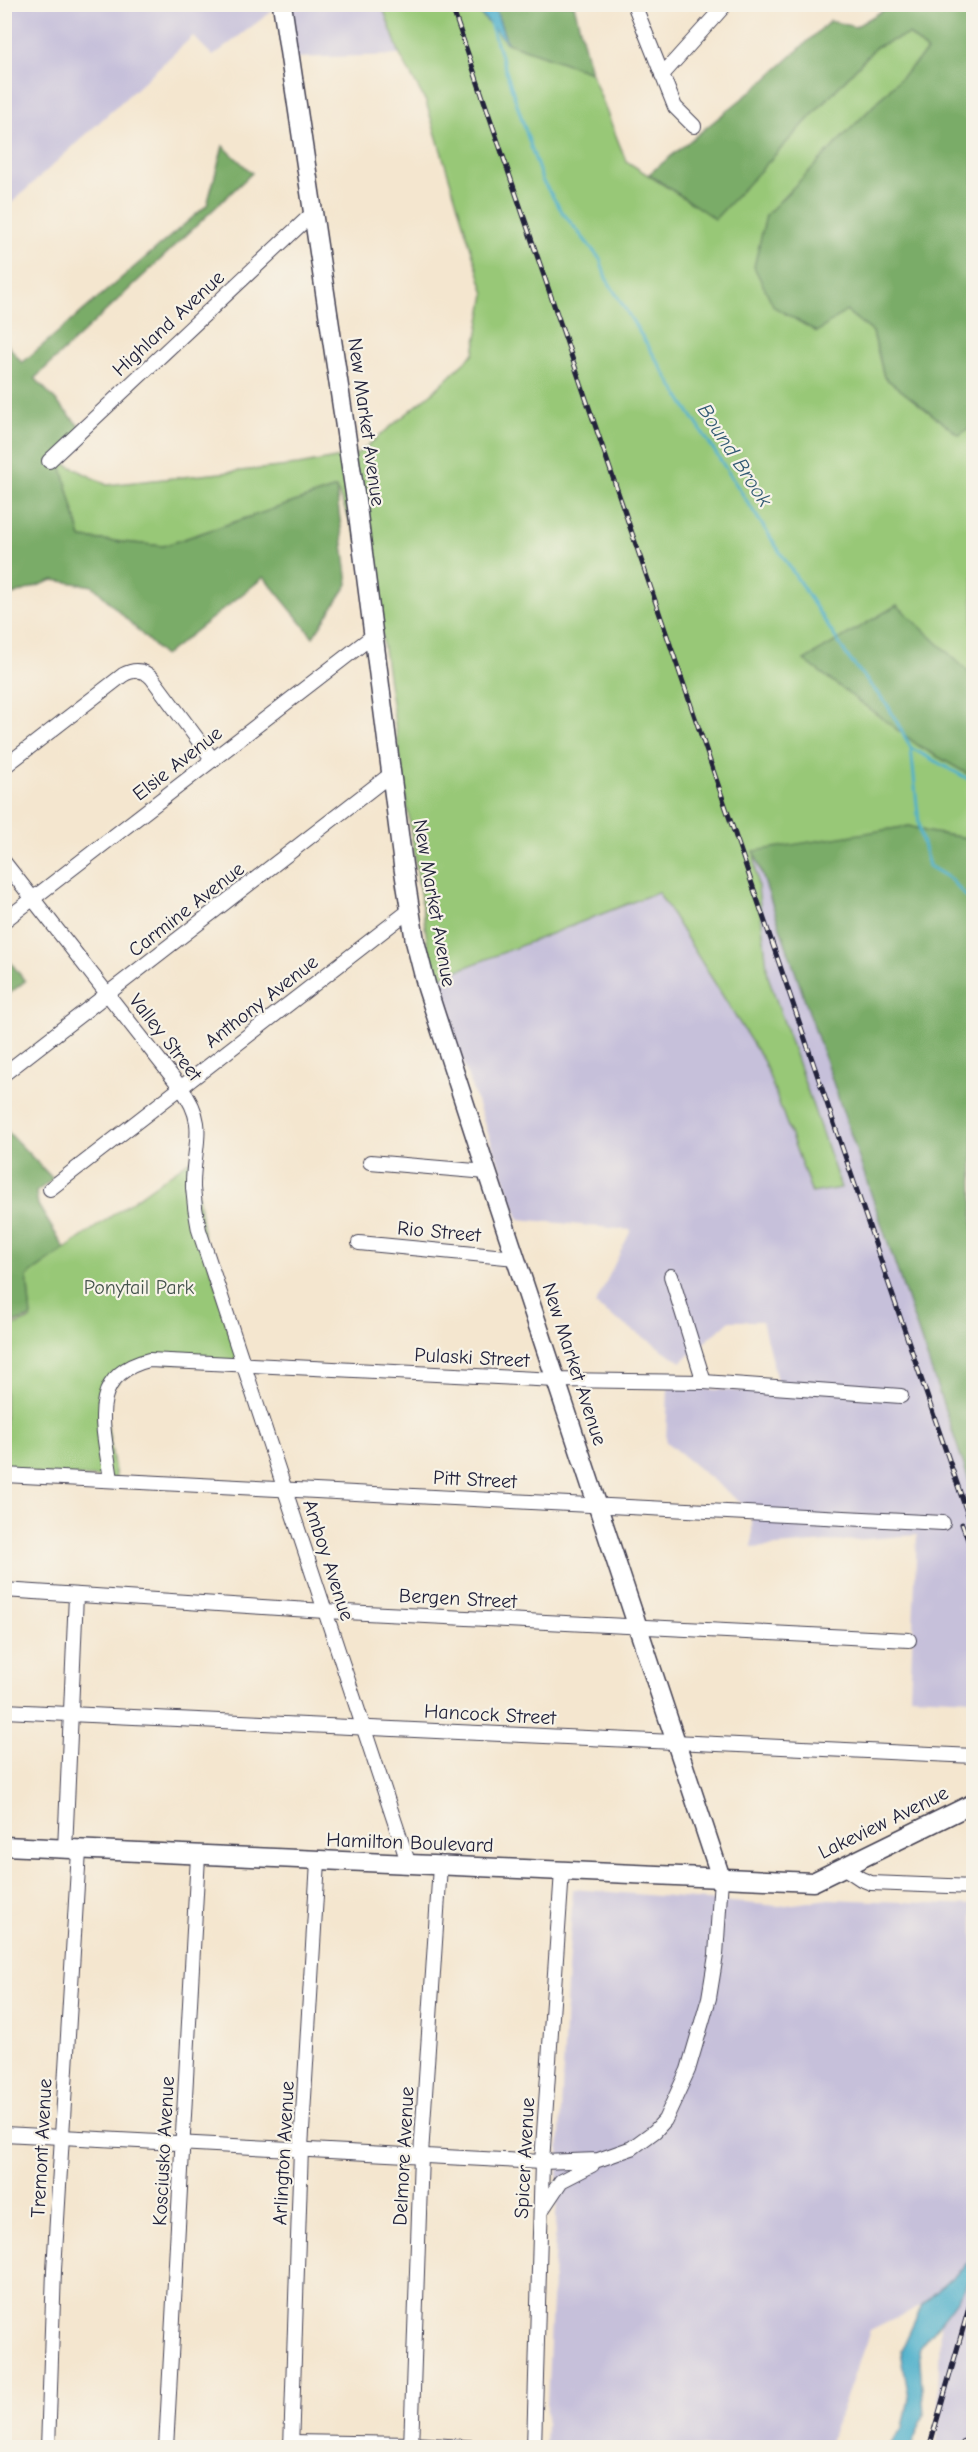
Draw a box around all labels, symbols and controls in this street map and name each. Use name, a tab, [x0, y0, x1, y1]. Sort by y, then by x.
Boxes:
street label: Highland Avenue	[108, 266, 229, 381]
street label: New Market Avenue	[343, 337, 390, 508]
water label: Bound Brook	[693, 399, 778, 512]
street label: Elsie Avenue	[128, 721, 227, 805]
street label: New Market Avenue	[408, 818, 461, 989]
street label: Carmine Avenue	[124, 857, 249, 962]
street label: Anthony Avenue	[200, 950, 322, 1053]
street label: Valley Street	[124, 989, 208, 1087]
street label: Rio Street	[396, 1216, 483, 1247]
park label: Ponytail Park	[84, 1276, 194, 1299]
street label: New Market Avenue	[537, 1280, 612, 1448]
street label: Pulaski Street	[414, 1343, 531, 1372]
street label: Pitt Street	[432, 1466, 519, 1493]
street label: Amboy Avenue	[298, 1497, 359, 1624]
street label: Bergen Street	[398, 1584, 519, 1613]
street label: Hancock Street	[423, 1700, 558, 1730]
street label: Lakeview Avenue	[814, 1781, 952, 1864]
street label: Hamilton Boulevard	[326, 1828, 494, 1857]
street label: Kosciusko Avenue	[148, 2076, 179, 2227]
street label: Tremont Avenue	[26, 2078, 57, 2218]
street label: Arlington Avenue	[268, 2080, 299, 2226]
street label: Delmore Avenue	[388, 2086, 419, 2226]
street label: Spicer Avenue	[510, 2097, 539, 2219]

